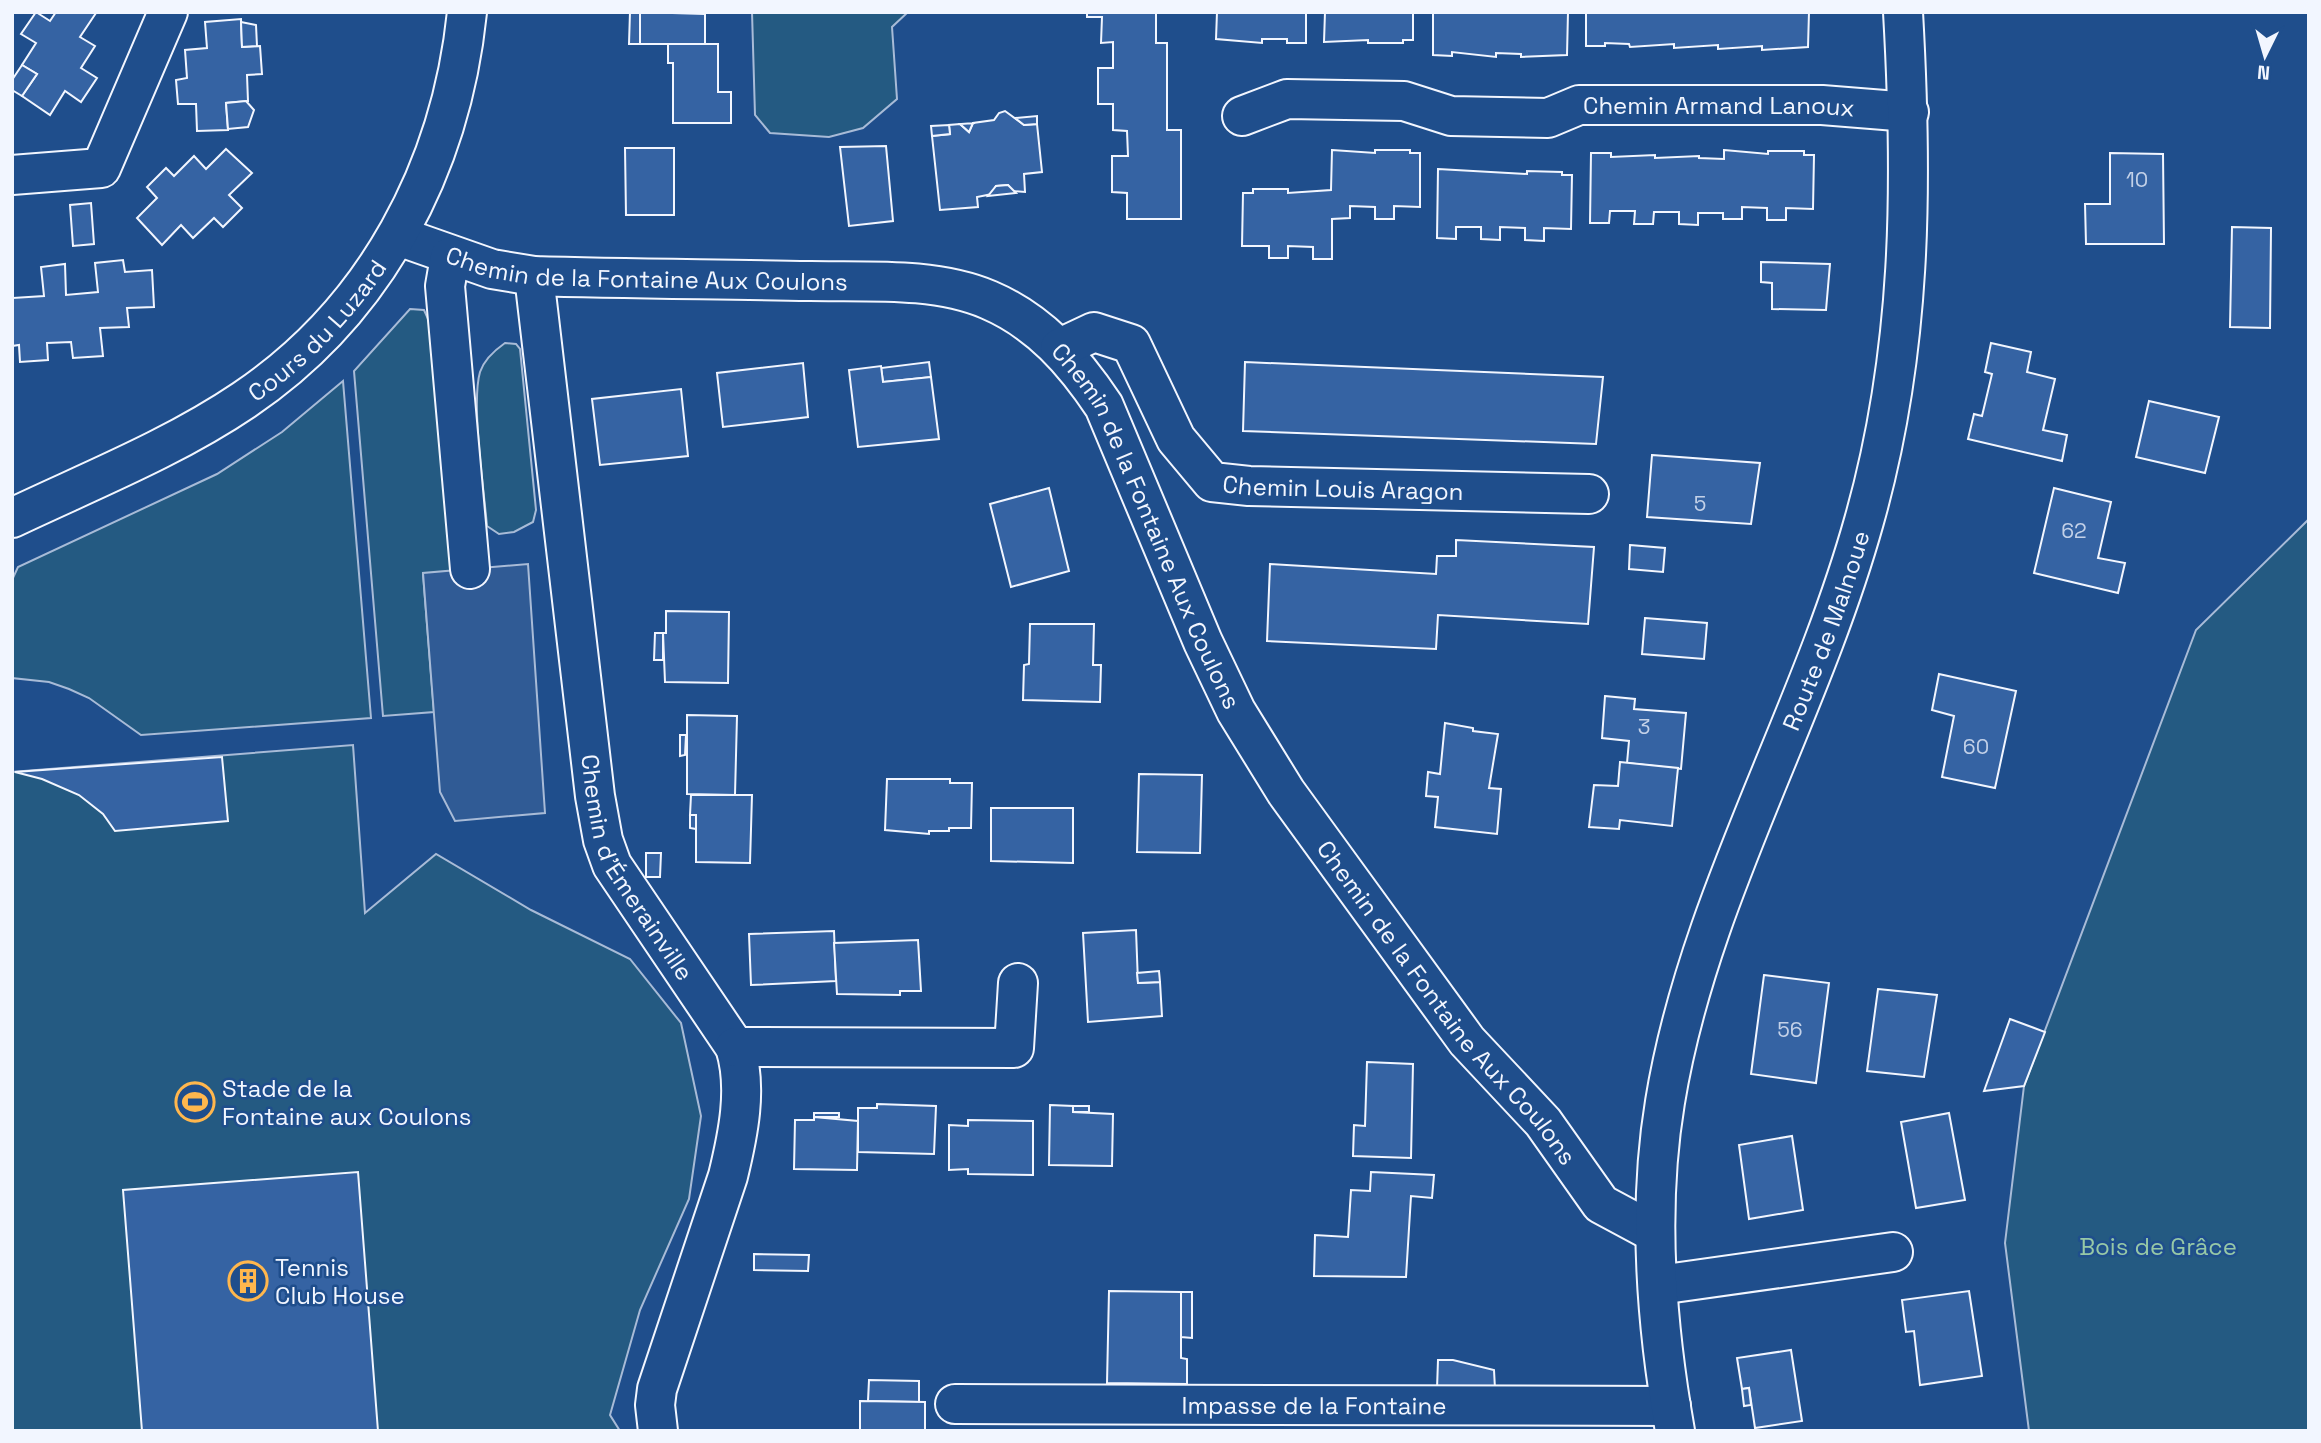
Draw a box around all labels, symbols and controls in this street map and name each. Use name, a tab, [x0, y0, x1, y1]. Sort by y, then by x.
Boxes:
north arrow	[2230, 21, 2300, 91]
text: N	[2256, 59, 2271, 85]
street label: Chemin Armand Lanoux	[1583, 90, 1856, 123]
house number: 10	[2126, 166, 2148, 193]
street label: Chemin de la Fontaine Aux Coulons	[442, 239, 848, 297]
street label: Cours du Luzard	[242, 253, 393, 408]
street label: Chemin de la Fontaine Aux Coulons	[1045, 336, 1248, 714]
street label: Chemin Louis Aragon	[1221, 468, 1464, 507]
house number: 5	[1694, 490, 1706, 517]
house number: 62	[2061, 517, 2087, 544]
street label: Route de Malnoue	[1775, 527, 1876, 735]
house number: 3	[1638, 713, 1650, 740]
house number: 60	[1963, 733, 1989, 760]
street label: Chemin d'Émerainville	[575, 752, 701, 986]
street label: Chemin de la Fontaine Aux Coulons	[1311, 834, 1584, 1171]
house number: 56	[1777, 1016, 1803, 1043]
place label: Stade de la Fontaine aux Coulons	[222, 1073, 471, 1132]
sports icon: Stade de la Fontaine aux Coulons	[174, 1081, 216, 1123]
park label: Bois de Grâce	[2079, 1231, 2237, 1262]
place label: Tennis Club House	[275, 1252, 405, 1311]
building icon: Tennis Club House	[227, 1260, 269, 1302]
street label: Impasse de la Fontaine	[1182, 1389, 1446, 1421]

